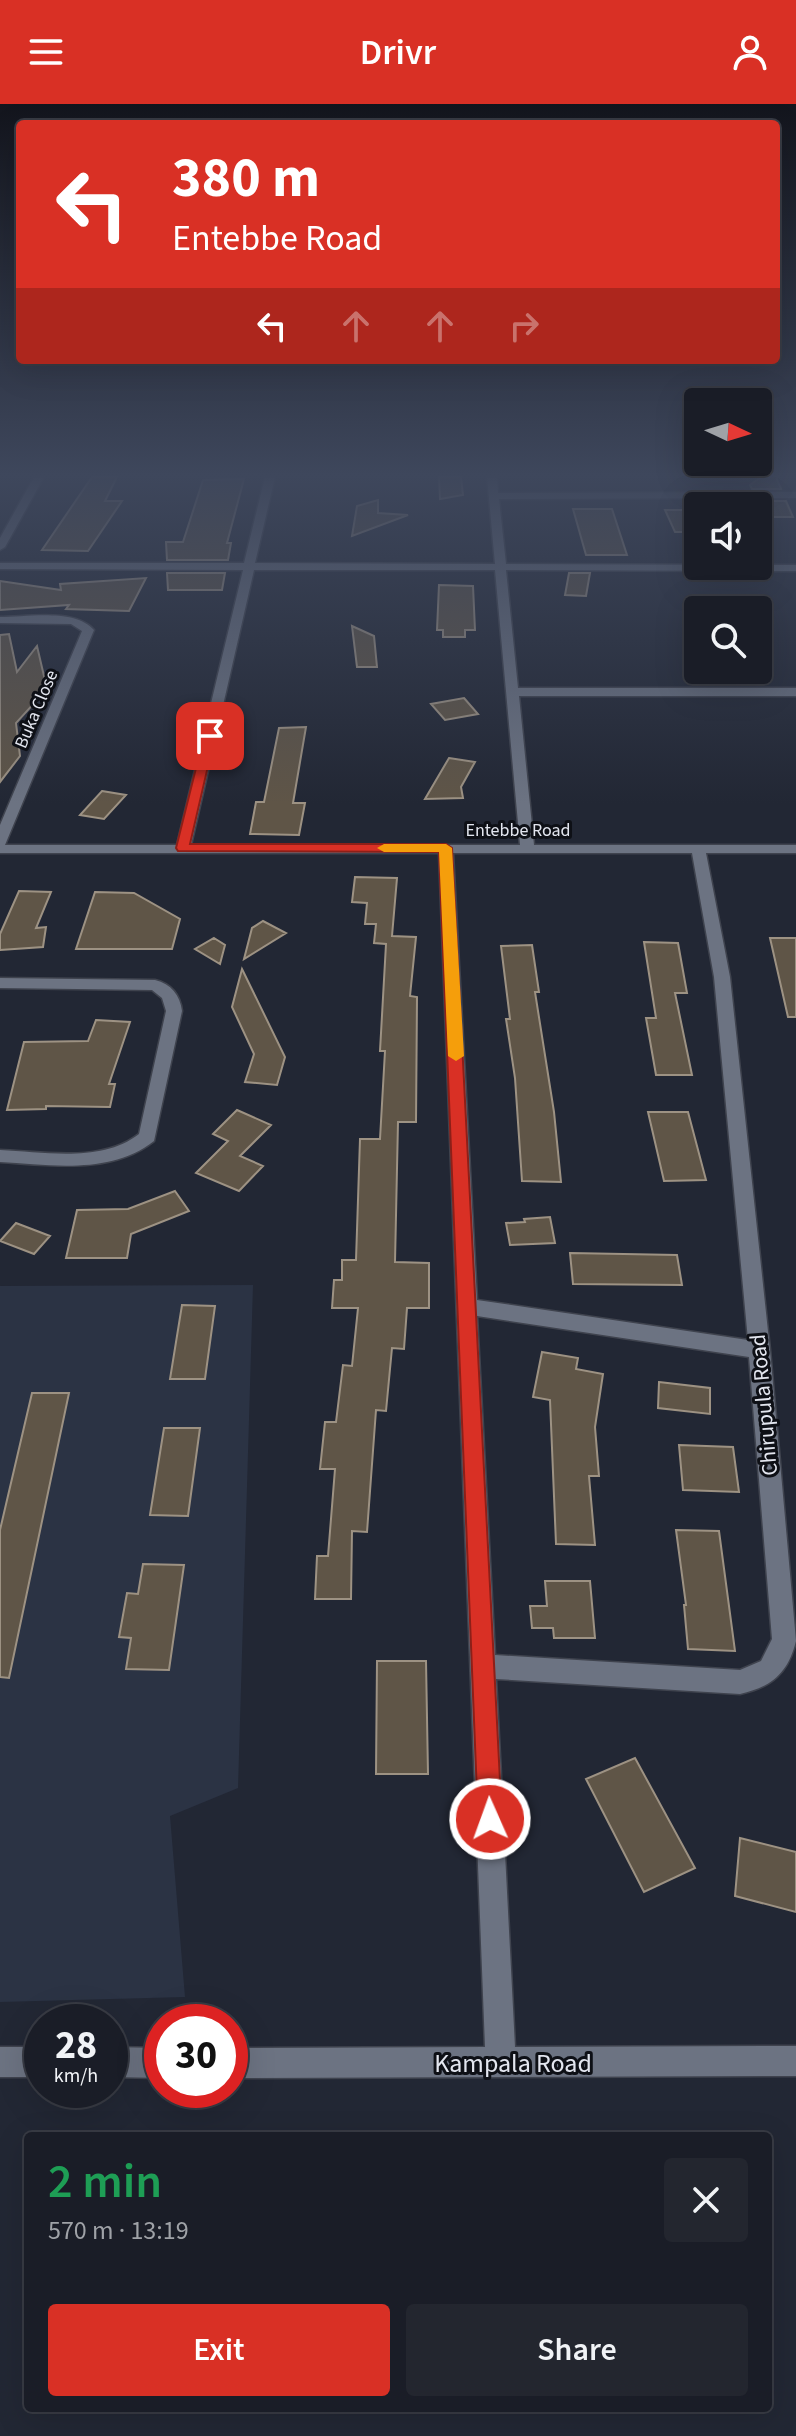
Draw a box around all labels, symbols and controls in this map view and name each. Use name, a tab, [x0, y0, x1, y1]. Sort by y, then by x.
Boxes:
text: Drivr	[360, 27, 436, 78]
icon: menu	[24, 30, 68, 74]
icon: person	[728, 30, 772, 74]
text: 380 m	[172, 139, 320, 218]
icon: left	[40, 152, 144, 256]
text: Entebbe Road	[172, 213, 382, 264]
icon: left	[250, 304, 294, 348]
icon: ahead	[334, 304, 378, 348]
icon: ahead	[418, 304, 462, 348]
icon: right	[502, 304, 546, 348]
north arrow	[684, 388, 772, 476]
map controls	[684, 388, 772, 684]
button: sound	[684, 492, 772, 580]
button: search	[684, 596, 772, 684]
street label: Buka Close	[9, 666, 64, 752]
pin	[176, 702, 244, 770]
icon: arrive	[188, 714, 232, 758]
street label: Entebbe Road	[465, 818, 571, 843]
street label: Chirupula Road	[742, 1333, 786, 1477]
position arrow	[448, 1777, 532, 1861]
speed limit sign: 30	[144, 2004, 248, 2108]
text: 28	[55, 2017, 97, 2074]
street label: Kampala Road	[434, 2045, 592, 2082]
text: km/h	[54, 2062, 98, 2090]
text: 2 min	[48, 2148, 162, 2216]
button: close	[664, 2158, 748, 2242]
text: 570 m · 13:19	[48, 2212, 189, 2249]
button: Exit	[48, 2304, 390, 2396]
button: Share	[406, 2304, 748, 2396]

